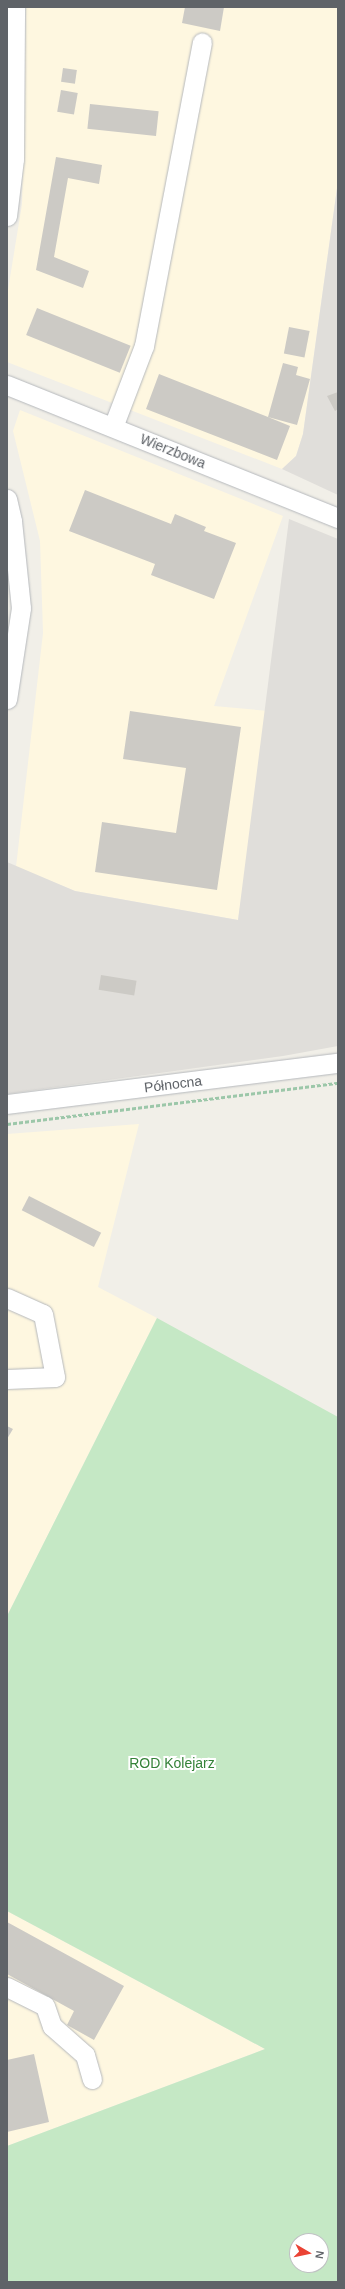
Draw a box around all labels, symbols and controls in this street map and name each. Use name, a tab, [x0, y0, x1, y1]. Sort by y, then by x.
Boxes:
street label: Wierzbowa	[138, 430, 208, 472]
street label: Północna	[143, 1072, 203, 1096]
park label: ROD Kolejarz	[129, 1755, 215, 1771]
north arrow	[289, 2233, 329, 2273]
text: N	[313, 2250, 326, 2260]

